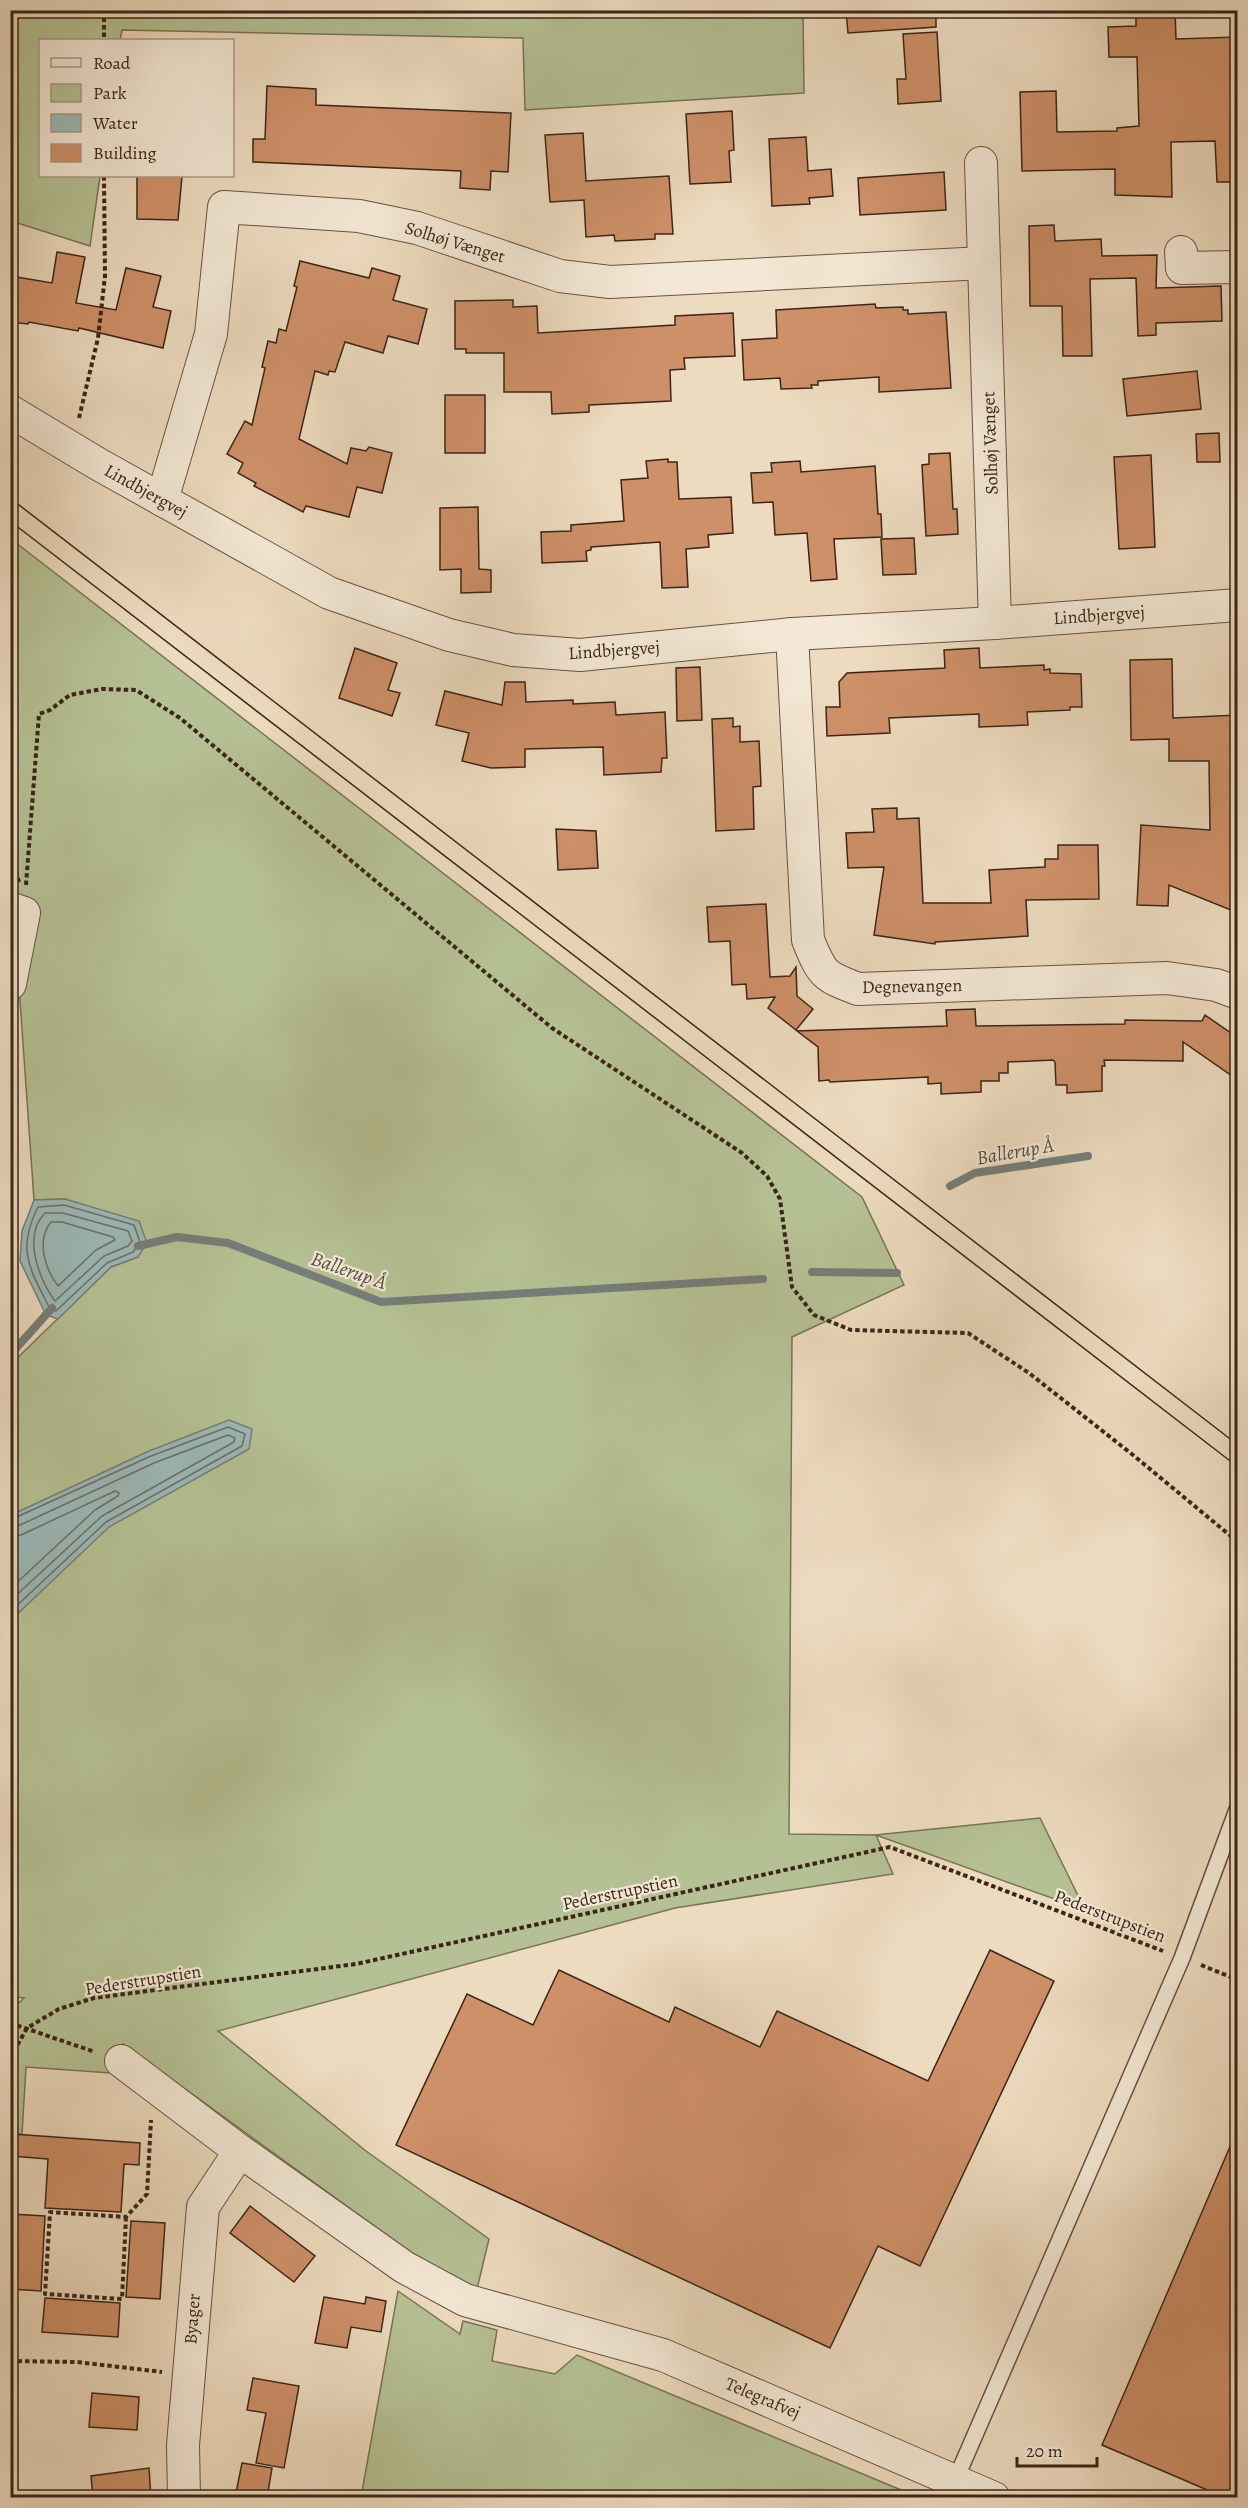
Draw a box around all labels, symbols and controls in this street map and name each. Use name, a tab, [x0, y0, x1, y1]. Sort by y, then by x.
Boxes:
legend	[39, 39, 234, 177]
text: Road	[93, 51, 131, 75]
text: Park	[93, 81, 127, 105]
text: Water	[92, 111, 138, 135]
text: Building	[93, 141, 157, 165]
street label: Solhøj Vænget	[402, 215, 508, 269]
street label: Solhøj Vænget	[976, 391, 1004, 495]
street label: Lindbjergvej	[100, 458, 192, 524]
street label: Lindbjergvej	[1052, 600, 1146, 630]
street label: Lindbjergvej	[567, 635, 661, 665]
street label: Degnevangen	[862, 973, 963, 999]
water label: Ballerup Å	[974, 1131, 1056, 1172]
water label: Ballerup Å	[308, 1245, 390, 1296]
street label: Pederstrupstien	[560, 1868, 680, 1916]
street label: Pederstrupstien	[1051, 1884, 1169, 1948]
street label: Pederstrupstien	[83, 1959, 203, 2001]
street label: Byager	[178, 2293, 206, 2345]
street label: Telegrafvej	[722, 2371, 804, 2425]
scale bar	[1017, 2430, 1096, 2468]
text: 20 m	[1026, 2439, 1063, 2463]

